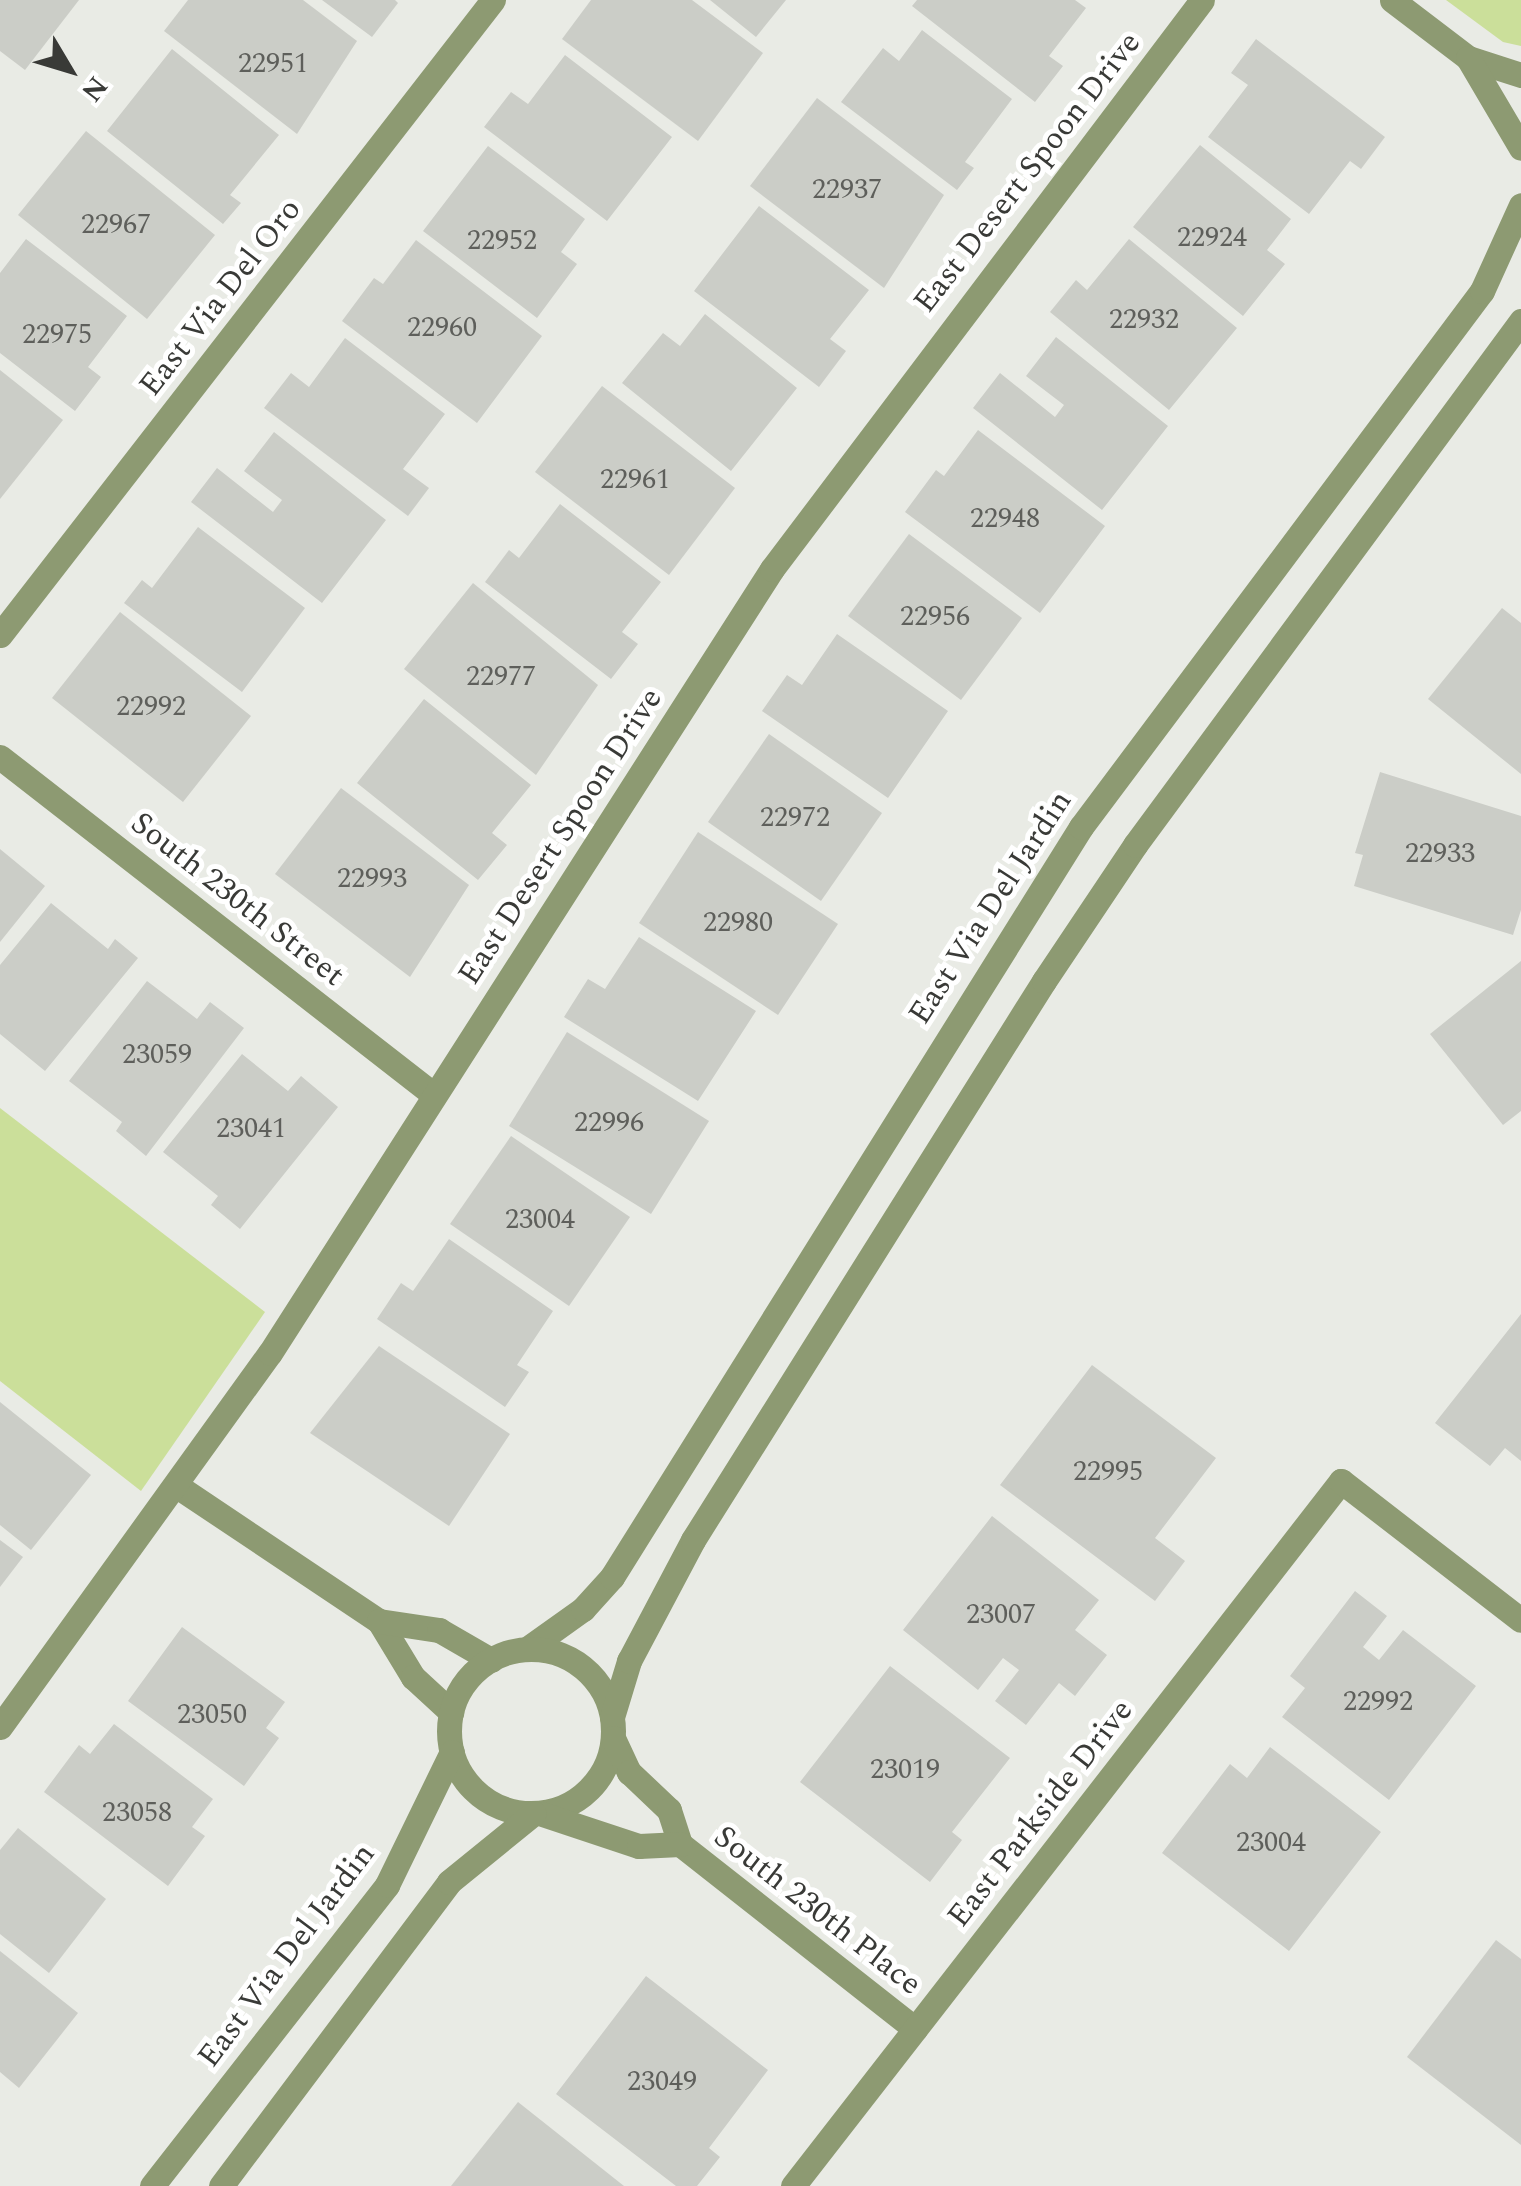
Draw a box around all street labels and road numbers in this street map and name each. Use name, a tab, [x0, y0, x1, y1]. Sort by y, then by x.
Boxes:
street label: East Desert Spoon Drive	[906, 25, 1150, 321]
street label: East Via Del Oro	[132, 192, 310, 404]
street label: East Desert Spoon Drive	[451, 681, 671, 993]
street label: East Via Del Jardin	[901, 784, 1081, 1032]
street label: South 230th Street	[122, 805, 352, 995]
street label: East Parkside Drive	[940, 1693, 1142, 1935]
street label: South 230th Place	[705, 1818, 929, 2004]
street label: East Via Del Jardin	[190, 1836, 384, 2076]

